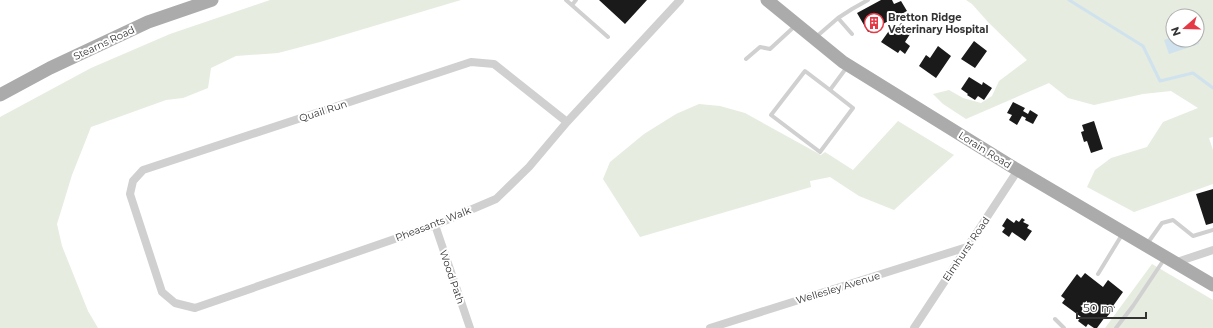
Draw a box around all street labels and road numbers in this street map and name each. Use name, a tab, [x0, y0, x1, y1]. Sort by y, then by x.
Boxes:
street label: Stearns Road	[71, 23, 137, 63]
street label: Quail Run	[297, 97, 349, 125]
street label: Lorain Road	[956, 129, 1014, 171]
street label: Pheasants Walk	[393, 204, 473, 244]
street label: Elmhurst Road	[940, 214, 992, 284]
street label: Wood Path	[437, 248, 467, 306]
street label: Wellesley Avenue	[794, 269, 882, 307]

